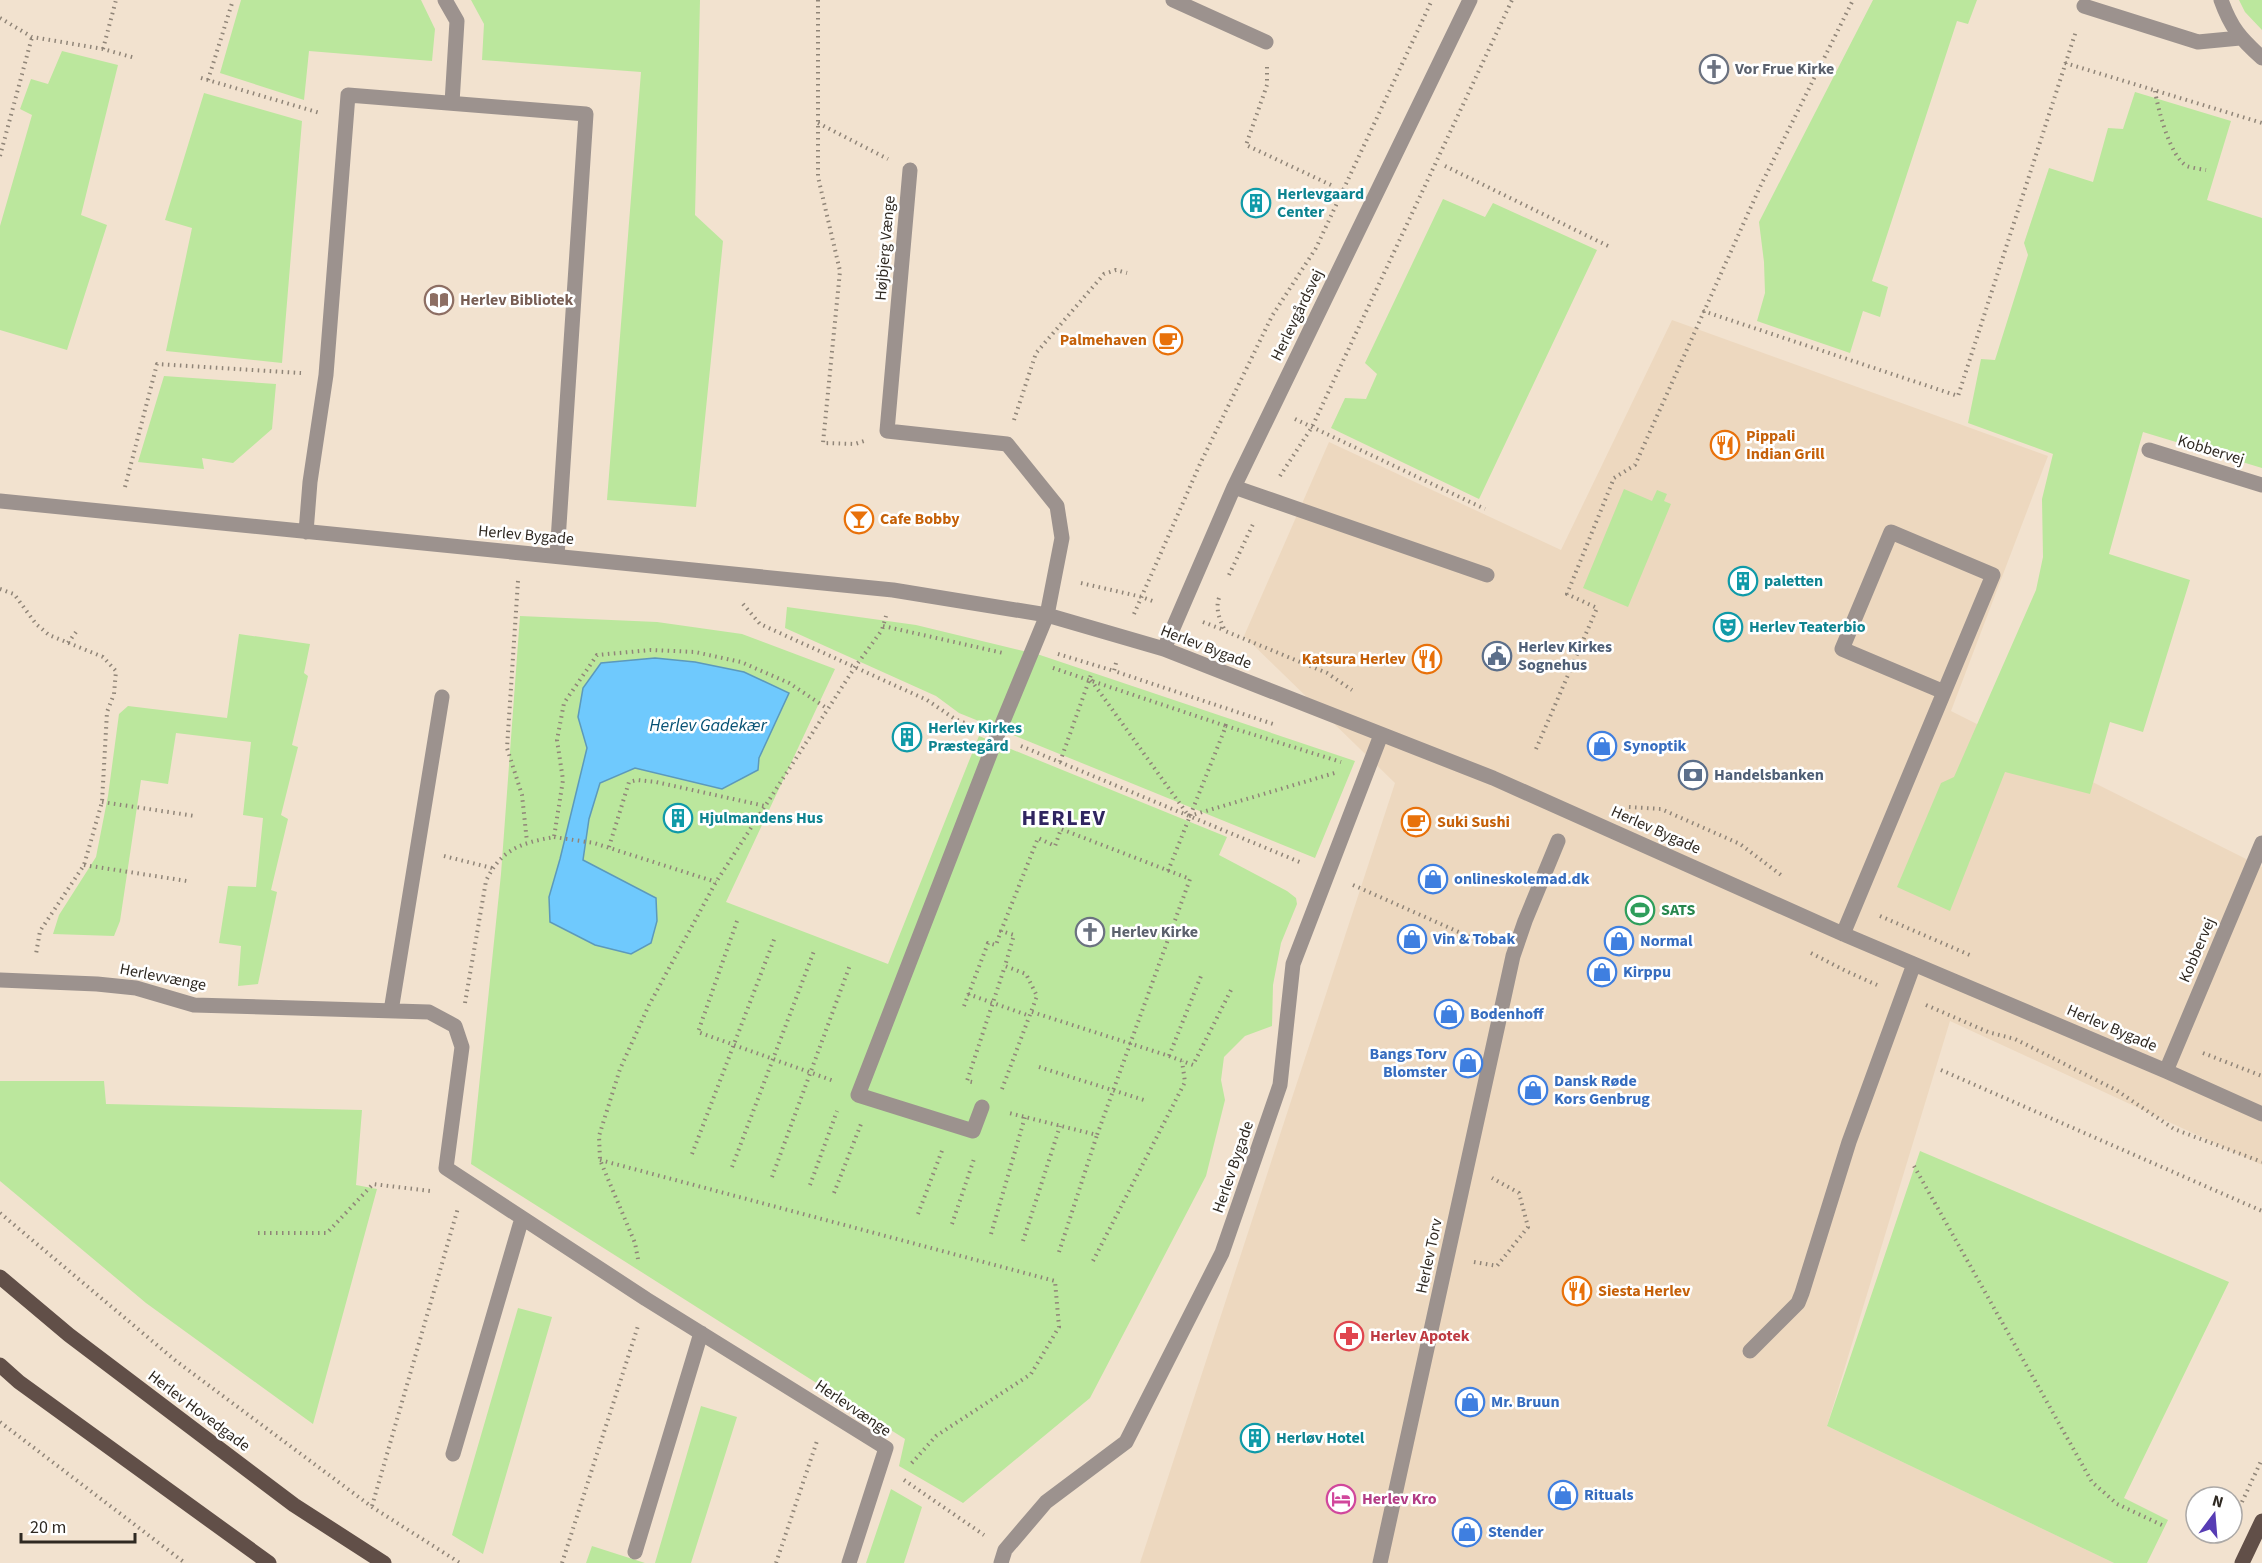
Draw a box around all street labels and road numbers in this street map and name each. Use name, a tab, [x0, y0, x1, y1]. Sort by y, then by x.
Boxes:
street label: Højbjerg Vænge	[869, 195, 901, 301]
street label: Herlevgårdsvej	[1265, 265, 1329, 365]
street label: Kobbervej	[2175, 429, 2247, 471]
street label: Herlev Bygade	[477, 520, 575, 550]
street label: Herlev Bygade	[1157, 620, 1255, 674]
street label: Herlev Bygade	[1608, 800, 1704, 860]
street label: Kobbervej	[2173, 914, 2221, 986]
street label: Herlevvænge	[118, 958, 208, 996]
street label: Herlev Bygade	[2063, 999, 2161, 1057]
street label: Herlev Bygade	[1207, 1118, 1259, 1216]
street label: Herlev Torv	[1410, 1216, 1448, 1296]
street label: Herlev Hovedgade	[143, 1365, 255, 1457]
street label: Herlevvænge	[811, 1374, 896, 1442]

